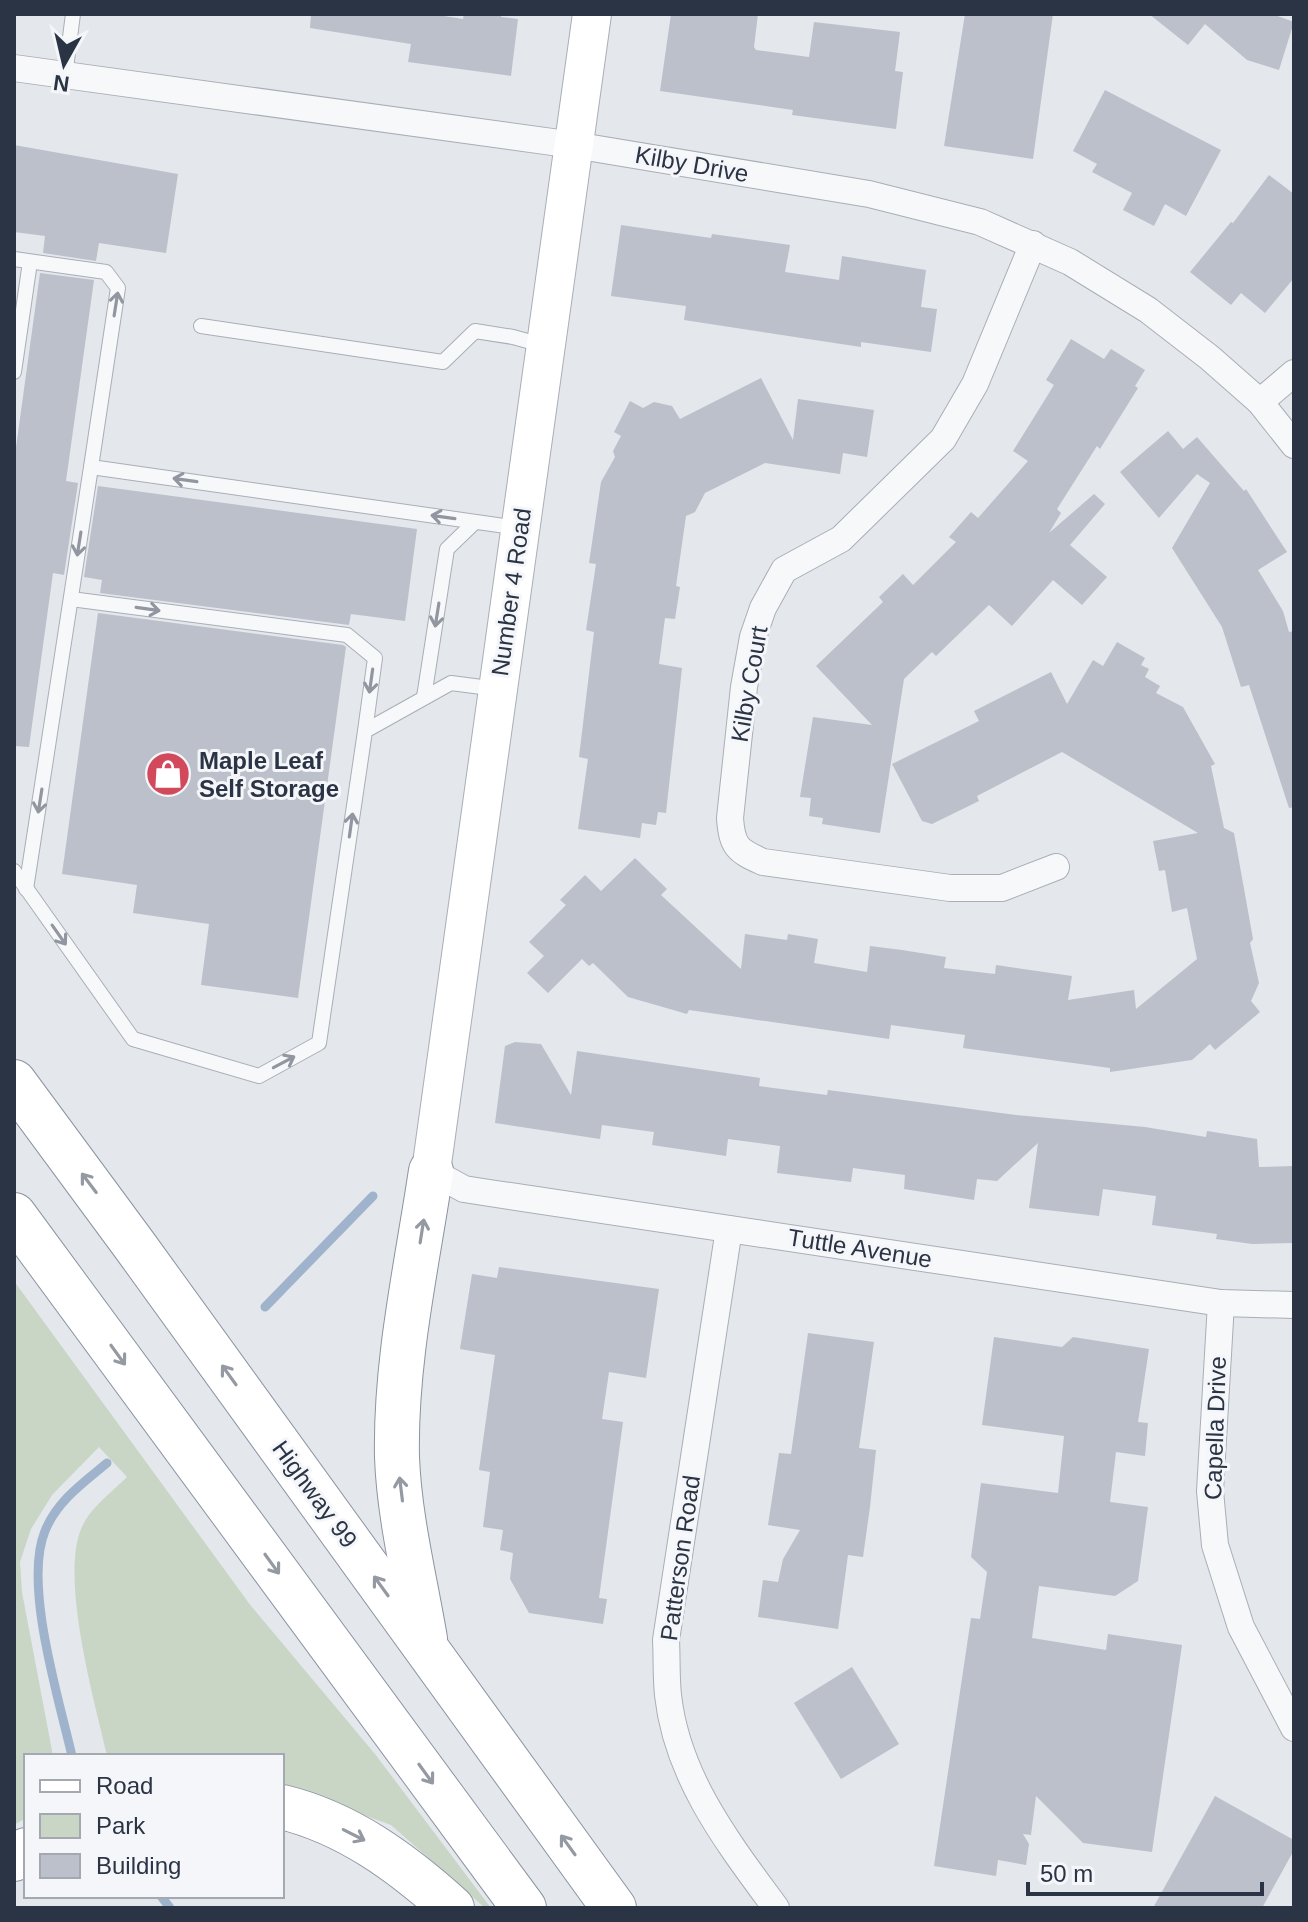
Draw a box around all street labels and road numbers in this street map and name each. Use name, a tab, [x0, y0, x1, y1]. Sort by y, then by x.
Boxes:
street label: Kilby Drive	[633, 141, 751, 187]
street label: Number 4 Road	[486, 506, 536, 678]
street label: Kilby Court	[726, 624, 773, 744]
street label: Tuttle Avenue	[786, 1223, 934, 1273]
street label: Capella Drive	[1199, 1356, 1231, 1500]
street label: Highway 99	[267, 1435, 363, 1553]
street label: Patterson Road	[655, 1474, 705, 1642]

